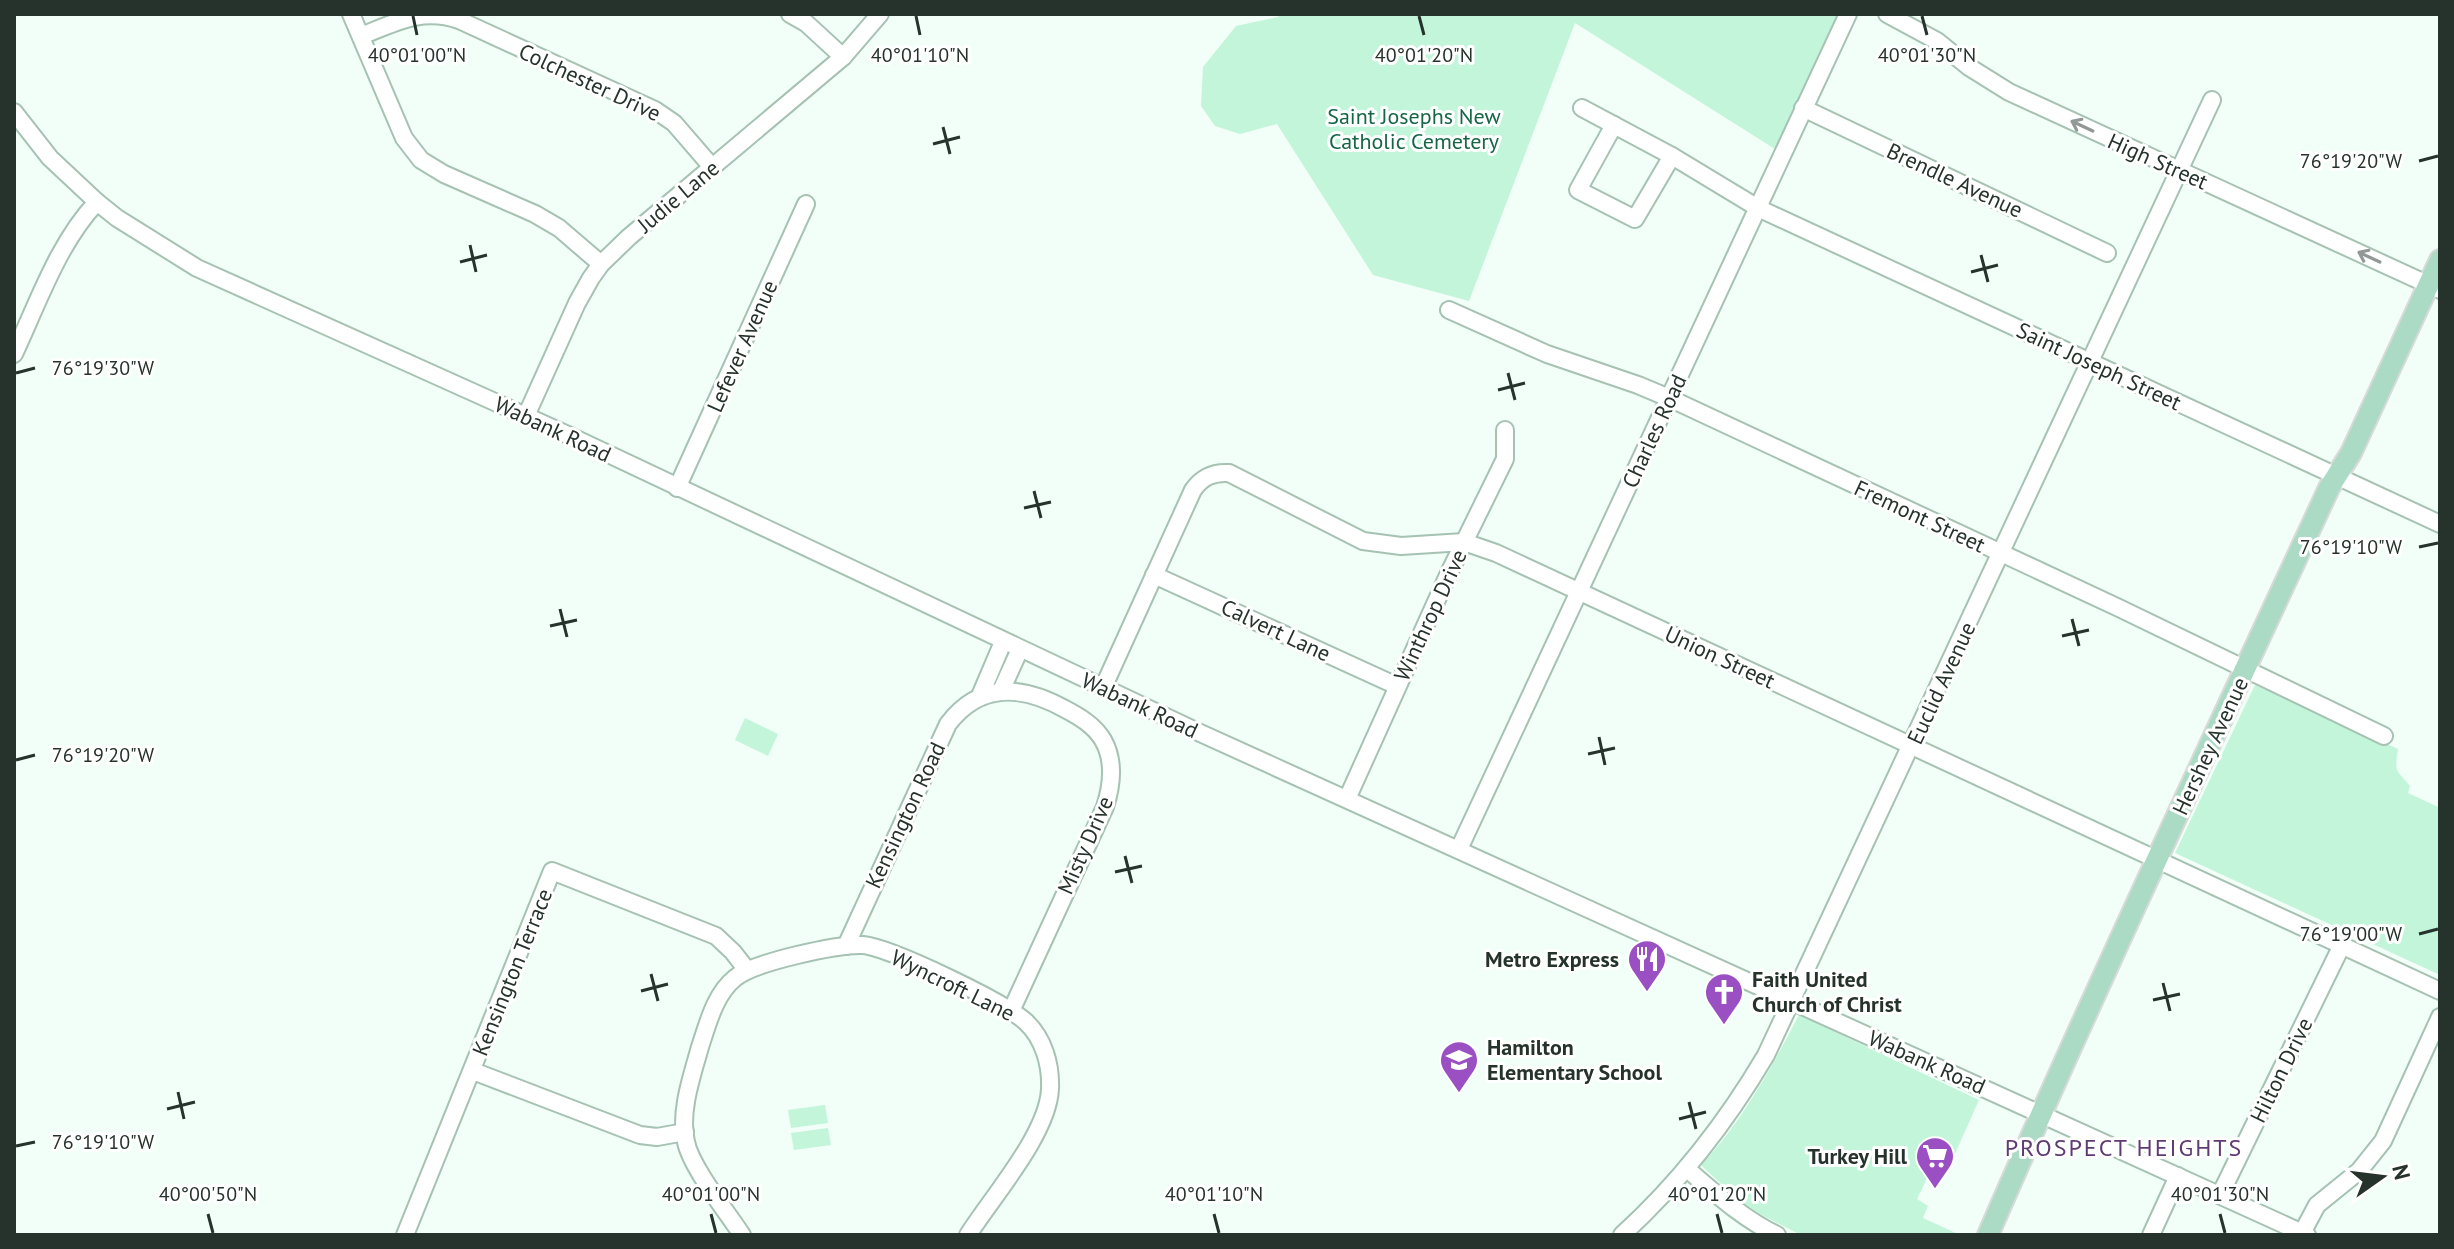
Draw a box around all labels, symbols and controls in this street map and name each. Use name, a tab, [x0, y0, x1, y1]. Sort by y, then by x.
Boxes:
street label: Colchester Drive	[515, 37, 665, 127]
text: 40°01'00"N	[368, 42, 466, 68]
text: 40°01'10"N	[871, 42, 969, 68]
text: 40°01'20"N	[1375, 42, 1473, 68]
text: 40°01'30"N	[1878, 42, 1976, 68]
park label: Saint Josephs New Catholic Cemetery	[1327, 102, 1501, 155]
one-way arrow	[2070, 118, 2094, 133]
street label: High Street	[2104, 127, 2213, 196]
street label: Brendle Avenue	[1883, 136, 2027, 224]
text: 76°19'20"W	[2300, 148, 2403, 174]
street label: Judie Lane	[631, 154, 725, 239]
one-way arrow	[2357, 249, 2381, 264]
street label: Lefever Avenue	[700, 276, 784, 416]
street label: Saint Joseph Street	[2012, 316, 2186, 417]
text: 76°19'30"W	[52, 355, 155, 381]
street label: Charles Road	[1615, 370, 1693, 492]
street label: Wabank Road	[490, 390, 616, 468]
street label: Fremont Street	[1850, 473, 1990, 559]
text: 76°19'10"W	[2300, 534, 2403, 560]
street label: Winthrop Drive	[1387, 545, 1473, 685]
street label: Calvert Lane	[1217, 592, 1335, 668]
street label: Euclid Avenue	[1901, 617, 1981, 749]
street label: Union Street	[1661, 619, 1780, 695]
street label: Wabank Road	[1077, 666, 1203, 744]
street label: Hershey Avenue	[2166, 673, 2254, 819]
street label: Kensington Road	[859, 737, 951, 893]
text: 76°19'20"W	[52, 742, 155, 768]
street label: Misty Drive	[1051, 792, 1119, 898]
street label: Kensington Terrace	[466, 884, 558, 1060]
text: 76°19'00"W	[2300, 921, 2403, 947]
restaurant icon: Metro Express	[1626, 938, 1668, 993]
street label: Wyncroft Lane	[887, 943, 1019, 1027]
place label: Metro Express	[1485, 945, 1619, 973]
place label: Faith United Church of Christ	[1752, 965, 1902, 1018]
church icon: Faith United Church of Christ	[1703, 971, 1745, 1026]
street label: Hilton Drive	[2244, 1013, 2318, 1127]
street label: Wabank Road	[1864, 1024, 1990, 1100]
place label: Hamilton Elementary School	[1487, 1033, 1662, 1086]
school or university icon: Hamilton Elementary School	[1438, 1039, 1480, 1094]
text: 76°19'10"W	[52, 1129, 155, 1155]
district label: PROSPECT HEIGHTS	[2005, 1132, 2243, 1163]
supermarket icon: Turkey Hill	[1914, 1135, 1956, 1190]
north arrow	[2342, 1137, 2422, 1217]
place label: Turkey Hill	[1807, 1142, 1908, 1170]
text: N	[2386, 1162, 2417, 1183]
text: 40°00'50"N	[159, 1181, 257, 1207]
text: 40°01'00"N	[662, 1181, 760, 1207]
text: 40°01'10"N	[1165, 1181, 1263, 1207]
text: 40°01'20"N	[1668, 1181, 1766, 1207]
text: 40°01'30"N	[2171, 1181, 2269, 1207]

